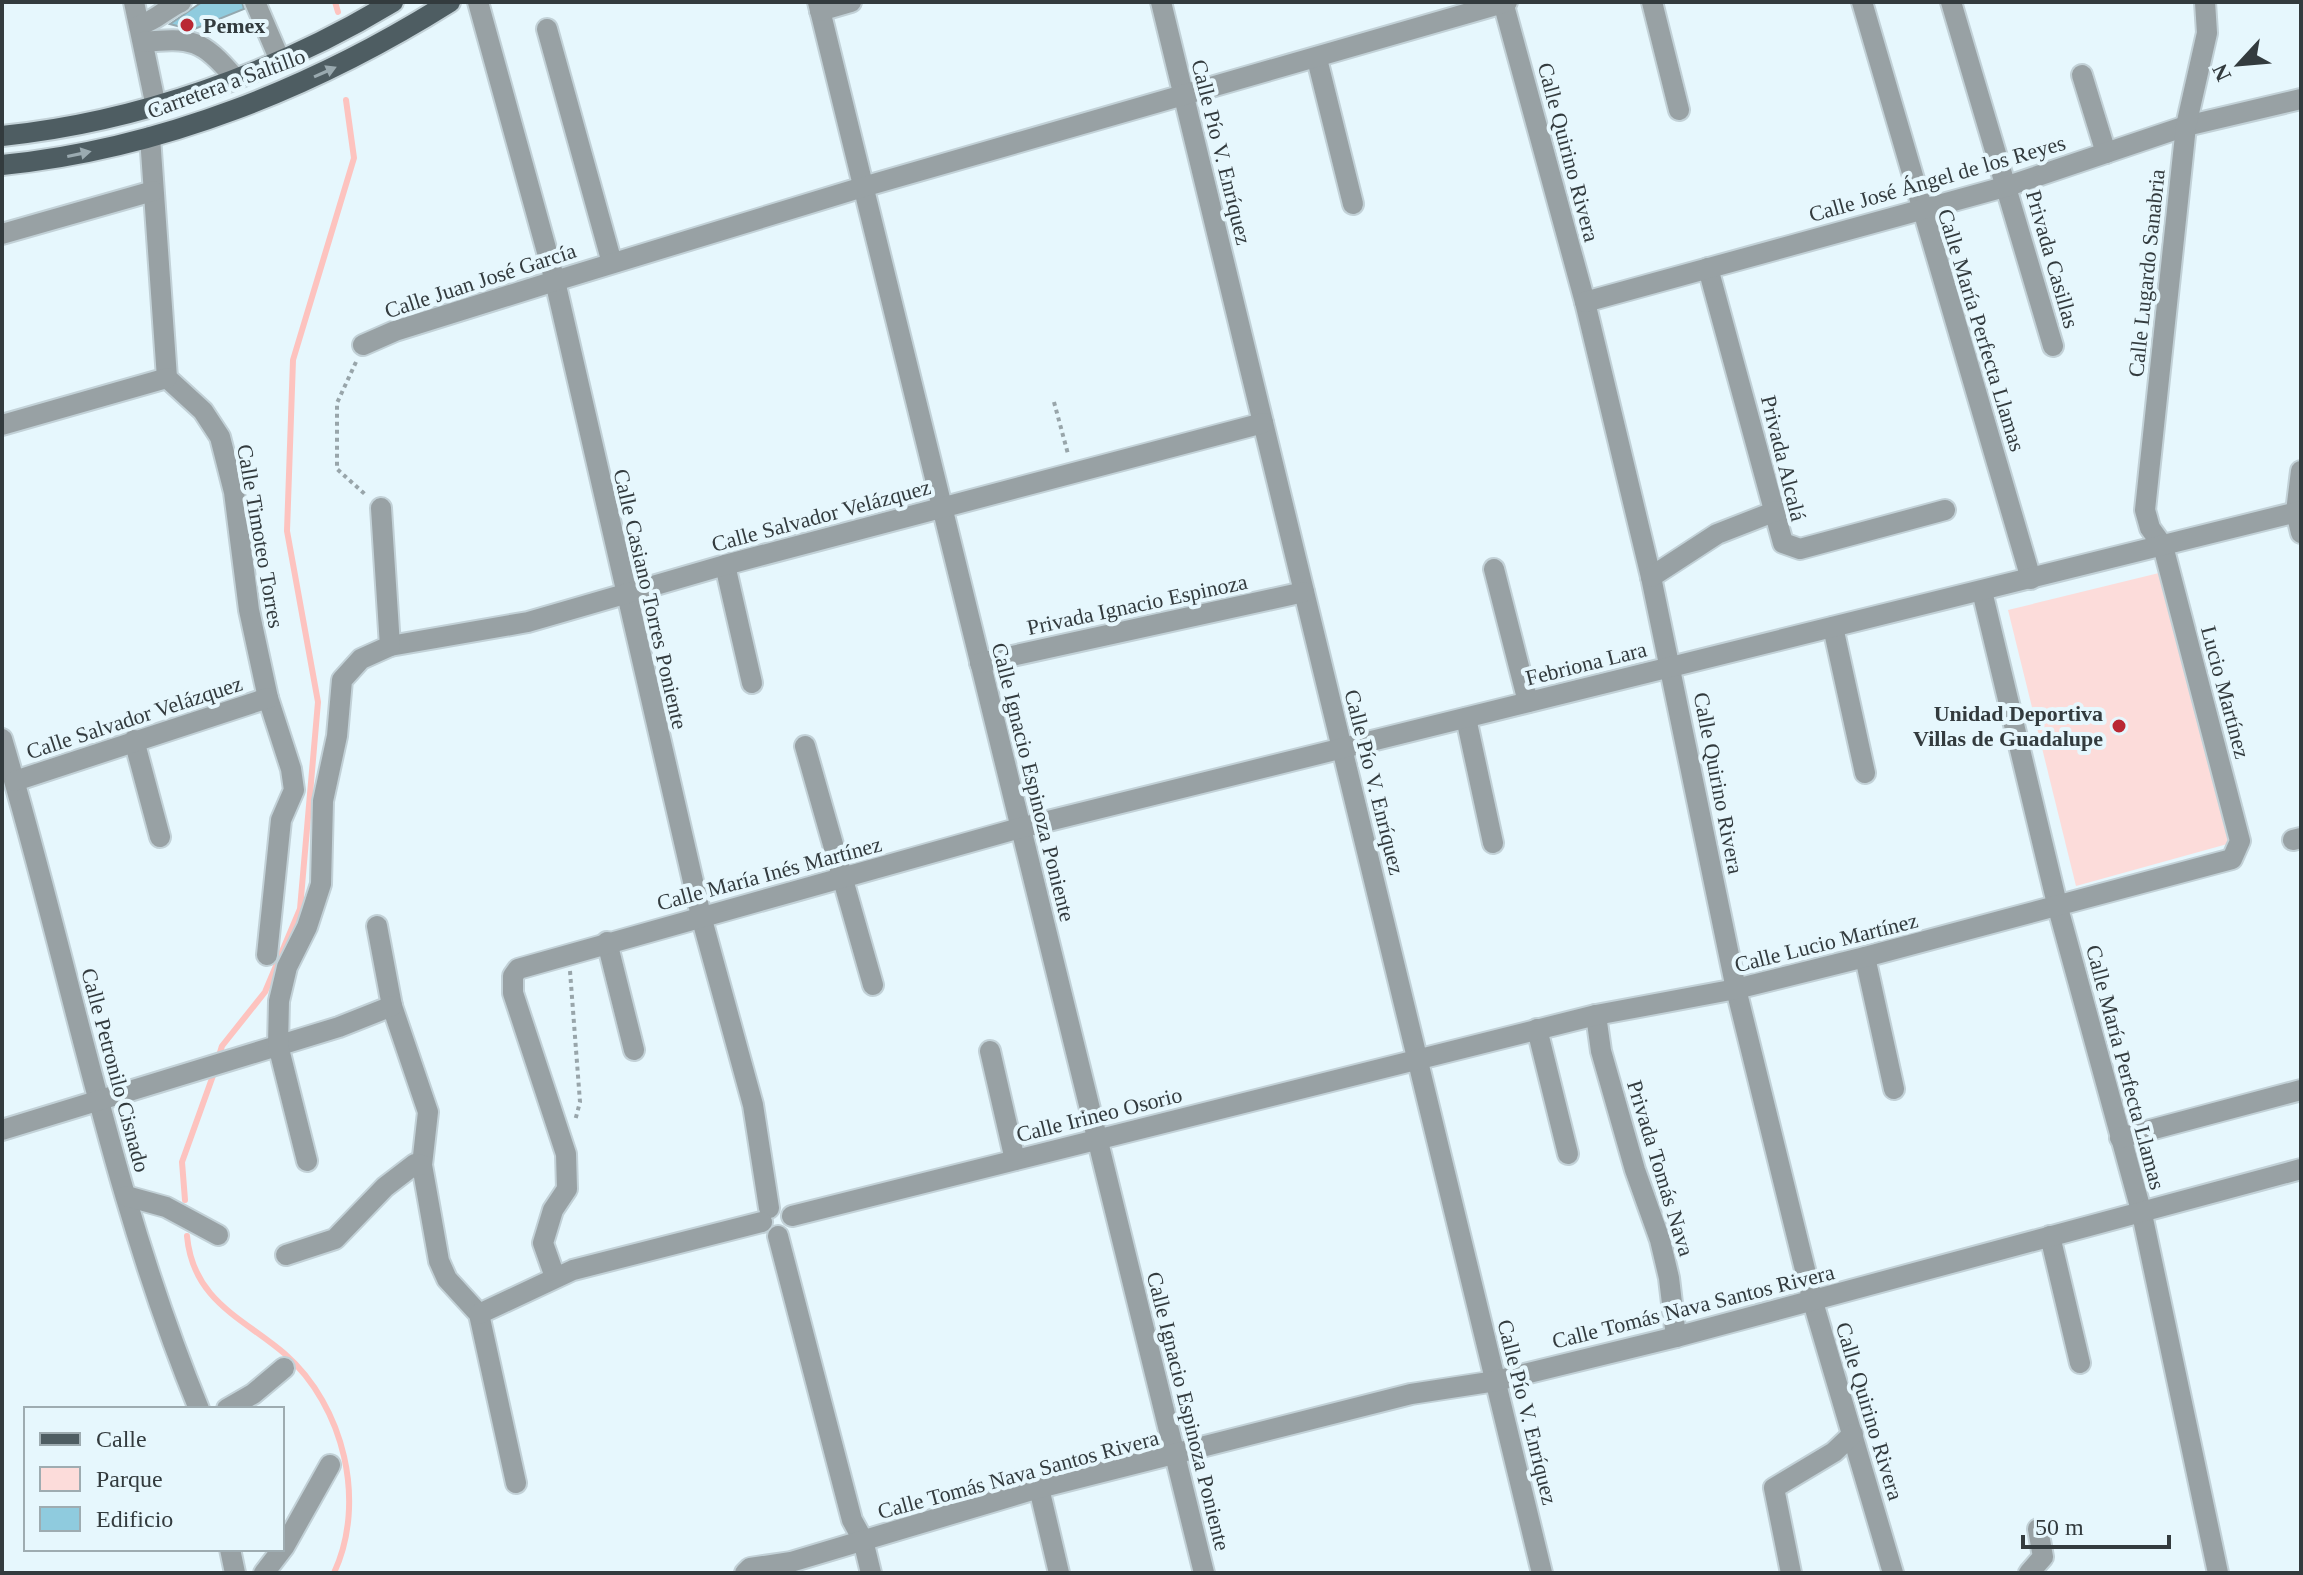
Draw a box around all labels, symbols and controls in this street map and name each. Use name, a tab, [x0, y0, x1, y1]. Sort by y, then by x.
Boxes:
place label: Pemex	[203, 13, 265, 38]
marker: Pemex	[178, 16, 196, 34]
north arrow	[2199, 24, 2279, 104]
street label: Carretera a Saltillo	[144, 43, 309, 124]
street label: Calle Pío V. Enríquez	[1186, 57, 1257, 247]
street label: Calle Quirino Rivera	[1533, 60, 1605, 245]
text: N	[2207, 60, 2236, 85]
one-way arrow	[313, 65, 337, 78]
street label: Calle José Ángel de los Reyes	[1806, 130, 2068, 227]
one-way arrow	[67, 147, 92, 160]
street label: Calle Lugardo Sanabria	[2123, 168, 2170, 378]
street label: Privada Casillas	[2021, 187, 2084, 331]
street label: Calle María Perfecta Llamas	[1933, 206, 2030, 454]
street label: Calle Juan José García	[381, 238, 579, 323]
street label: Privada Alcalá	[1756, 393, 1811, 524]
street label: Calle Timoteo Torres	[232, 442, 289, 630]
street label: Calle Casiano Torres Poniente	[608, 467, 693, 732]
street label: Calle Salvador Velázquez	[709, 474, 934, 557]
street label: Privada Ignacio Espinoza	[1025, 569, 1250, 640]
street label: Lucio Martínez	[2196, 623, 2255, 761]
street label: Febriona Lara	[1523, 636, 1650, 691]
street label: Calle Ignacio Espinoza Poniente	[987, 640, 1080, 924]
street label: Calle Salvador Velázquez	[23, 671, 246, 764]
street label: Calle Pío V. Enríquez	[1339, 687, 1410, 877]
street label: Calle Quirino Rivera	[1689, 690, 1748, 876]
place label: Unidad Deportiva Villas de Guadalupe	[1913, 701, 2103, 751]
marker: Unidad Deportiva Villas de Guadalupe	[2110, 717, 2128, 735]
street label: Calle María Inés Martínez	[654, 831, 884, 916]
street label: Calle Lucio Martínez	[1732, 908, 1921, 977]
street label: Calle María Perfecta Llamas	[2081, 942, 2170, 1192]
street label: Calle Petronilo Cisnado	[76, 965, 155, 1175]
street label: Privada Tomás Nava	[1622, 1077, 1699, 1259]
street label: Calle Irineo Osorio	[1014, 1082, 1185, 1147]
street label: Calle Tomás Nava Santos Rivera	[1549, 1259, 1837, 1354]
street label: Calle Ignacio Espinoza Poniente	[1142, 1269, 1235, 1553]
street label: Calle Pío V. Enríquez	[1492, 1317, 1563, 1507]
street label: Calle Quirino Rivera	[1831, 1319, 1909, 1503]
legend	[24, 1407, 284, 1551]
street label: Calle Tomás Nava Santos Rivera	[875, 1425, 1162, 1524]
text: Calle	[96, 1426, 147, 1452]
text: Parque	[96, 1466, 163, 1492]
scale bar	[2023, 1499, 2169, 1549]
text: Edificio	[96, 1506, 173, 1532]
text: 50 m	[2035, 1514, 2084, 1540]

